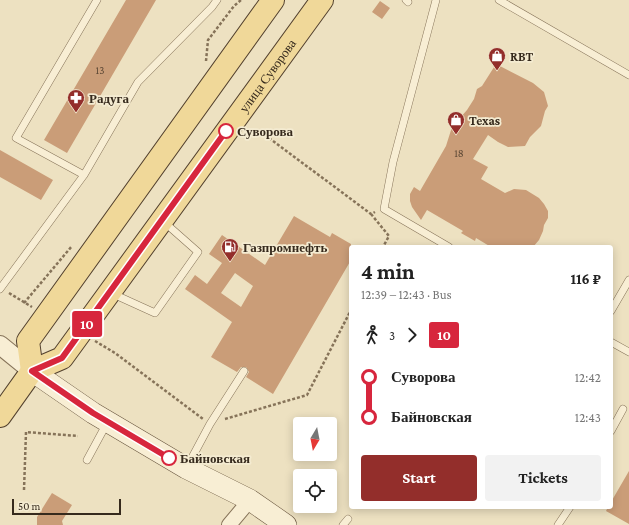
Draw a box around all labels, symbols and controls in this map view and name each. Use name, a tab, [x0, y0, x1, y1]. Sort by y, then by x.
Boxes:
street label: улица Суворова	[236, 36, 299, 115]
shop icon: RBT	[487, 46, 507, 71]
place label: RBT	[510, 49, 534, 64]
house number: 13	[96, 64, 104, 76]
pharmacy icon: Радуга	[66, 88, 86, 113]
place label: Радуга	[89, 91, 129, 106]
shop icon: Texas	[446, 110, 466, 135]
place label: Texas	[469, 113, 500, 128]
marker: Суворова	[218, 123, 234, 139]
place label: Суворова	[237, 124, 293, 139]
house number: 18	[454, 147, 464, 159]
fuel station icon: Газпромнефть	[220, 237, 240, 262]
place label: Газпромнефть	[243, 240, 327, 255]
text: 4 min	[361, 259, 415, 284]
text: 116 ₽	[570, 271, 601, 287]
text: 12:39 – 12:43 · Bus	[361, 287, 452, 302]
line badge: 10	[69, 311, 105, 337]
text: 10	[80, 316, 94, 332]
icon: walk	[361, 324, 383, 346]
icon: forward	[401, 324, 423, 346]
text: 10	[437, 327, 451, 343]
text: 3	[389, 328, 395, 343]
text: Суворова	[391, 369, 456, 385]
text: 12:42	[575, 370, 601, 385]
text: Байновская	[391, 409, 472, 425]
text: 12:43	[575, 410, 601, 425]
north arrow	[293, 417, 337, 461]
map controls	[293, 417, 337, 513]
marker: Байновская	[161, 450, 177, 466]
place label: Байновская	[180, 451, 250, 466]
button: Start	[361, 455, 477, 501]
button: Tickets	[485, 455, 601, 501]
button: locate	[293, 469, 337, 513]
scale bar	[12, 497, 121, 516]
text: 50 m	[18, 500, 40, 512]

